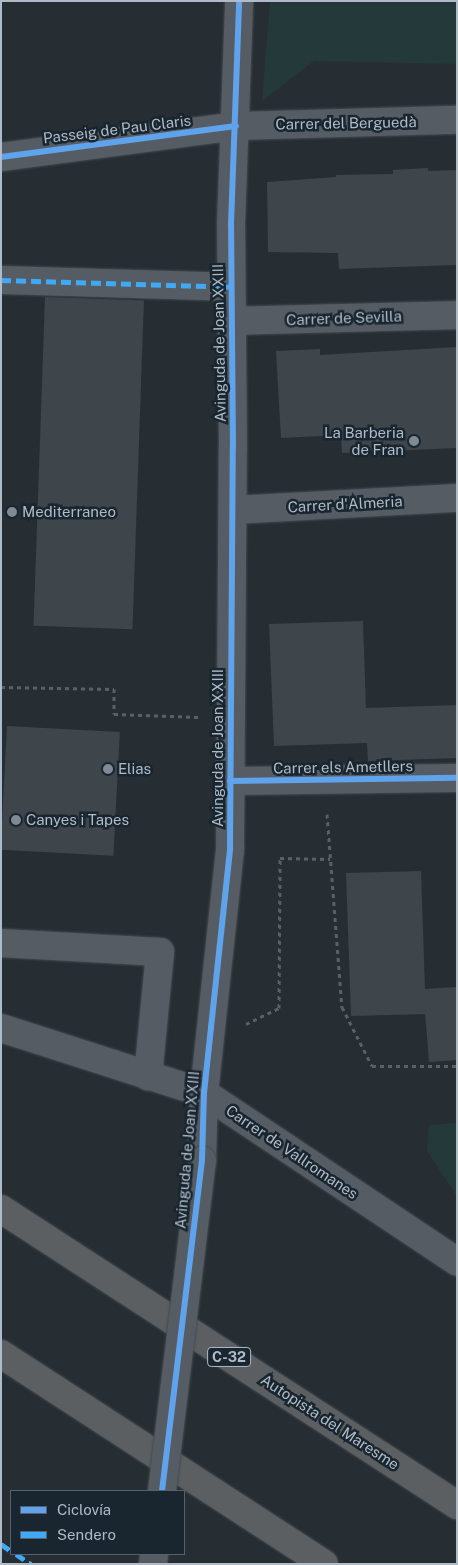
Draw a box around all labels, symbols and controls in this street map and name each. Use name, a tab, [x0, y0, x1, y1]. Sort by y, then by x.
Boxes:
street label: Passeig de Pau Claris	[42, 111, 192, 147]
street label: Carrer del Berguedà	[275, 113, 417, 133]
street label: Avinguda de Joan XXIII	[209, 264, 229, 422]
street label: Carrer de Sevilla	[286, 307, 402, 329]
place label: La Barberia de Fran	[324, 423, 404, 458]
marker: La Barberia de Fran	[408, 435, 420, 447]
street label: Carrer d'Almeria	[287, 492, 403, 516]
place label: Mediterraneo	[22, 503, 116, 521]
marker: Mediterraneo	[6, 506, 18, 518]
street label: Avinguda de Joan XXIII	[209, 669, 227, 827]
street label: Carrer els Ametllers	[273, 757, 413, 777]
place label: Elias	[118, 760, 151, 778]
marker: Elias	[102, 763, 114, 775]
place label: Canyes i Tapes	[26, 811, 129, 829]
marker: Canyes i Tapes	[10, 814, 22, 826]
street label: Avinguda de Joan XXIII	[171, 1070, 203, 1230]
street label: Carrer de Vallromanes	[222, 1101, 362, 1203]
road number: C-32	[206, 1345, 252, 1368]
street label: Autopista del Maresme	[257, 1370, 403, 1474]
legend	[10, 1490, 185, 1555]
text: Ciclovía	[57, 1501, 111, 1518]
text: Sendero	[57, 1526, 116, 1543]

